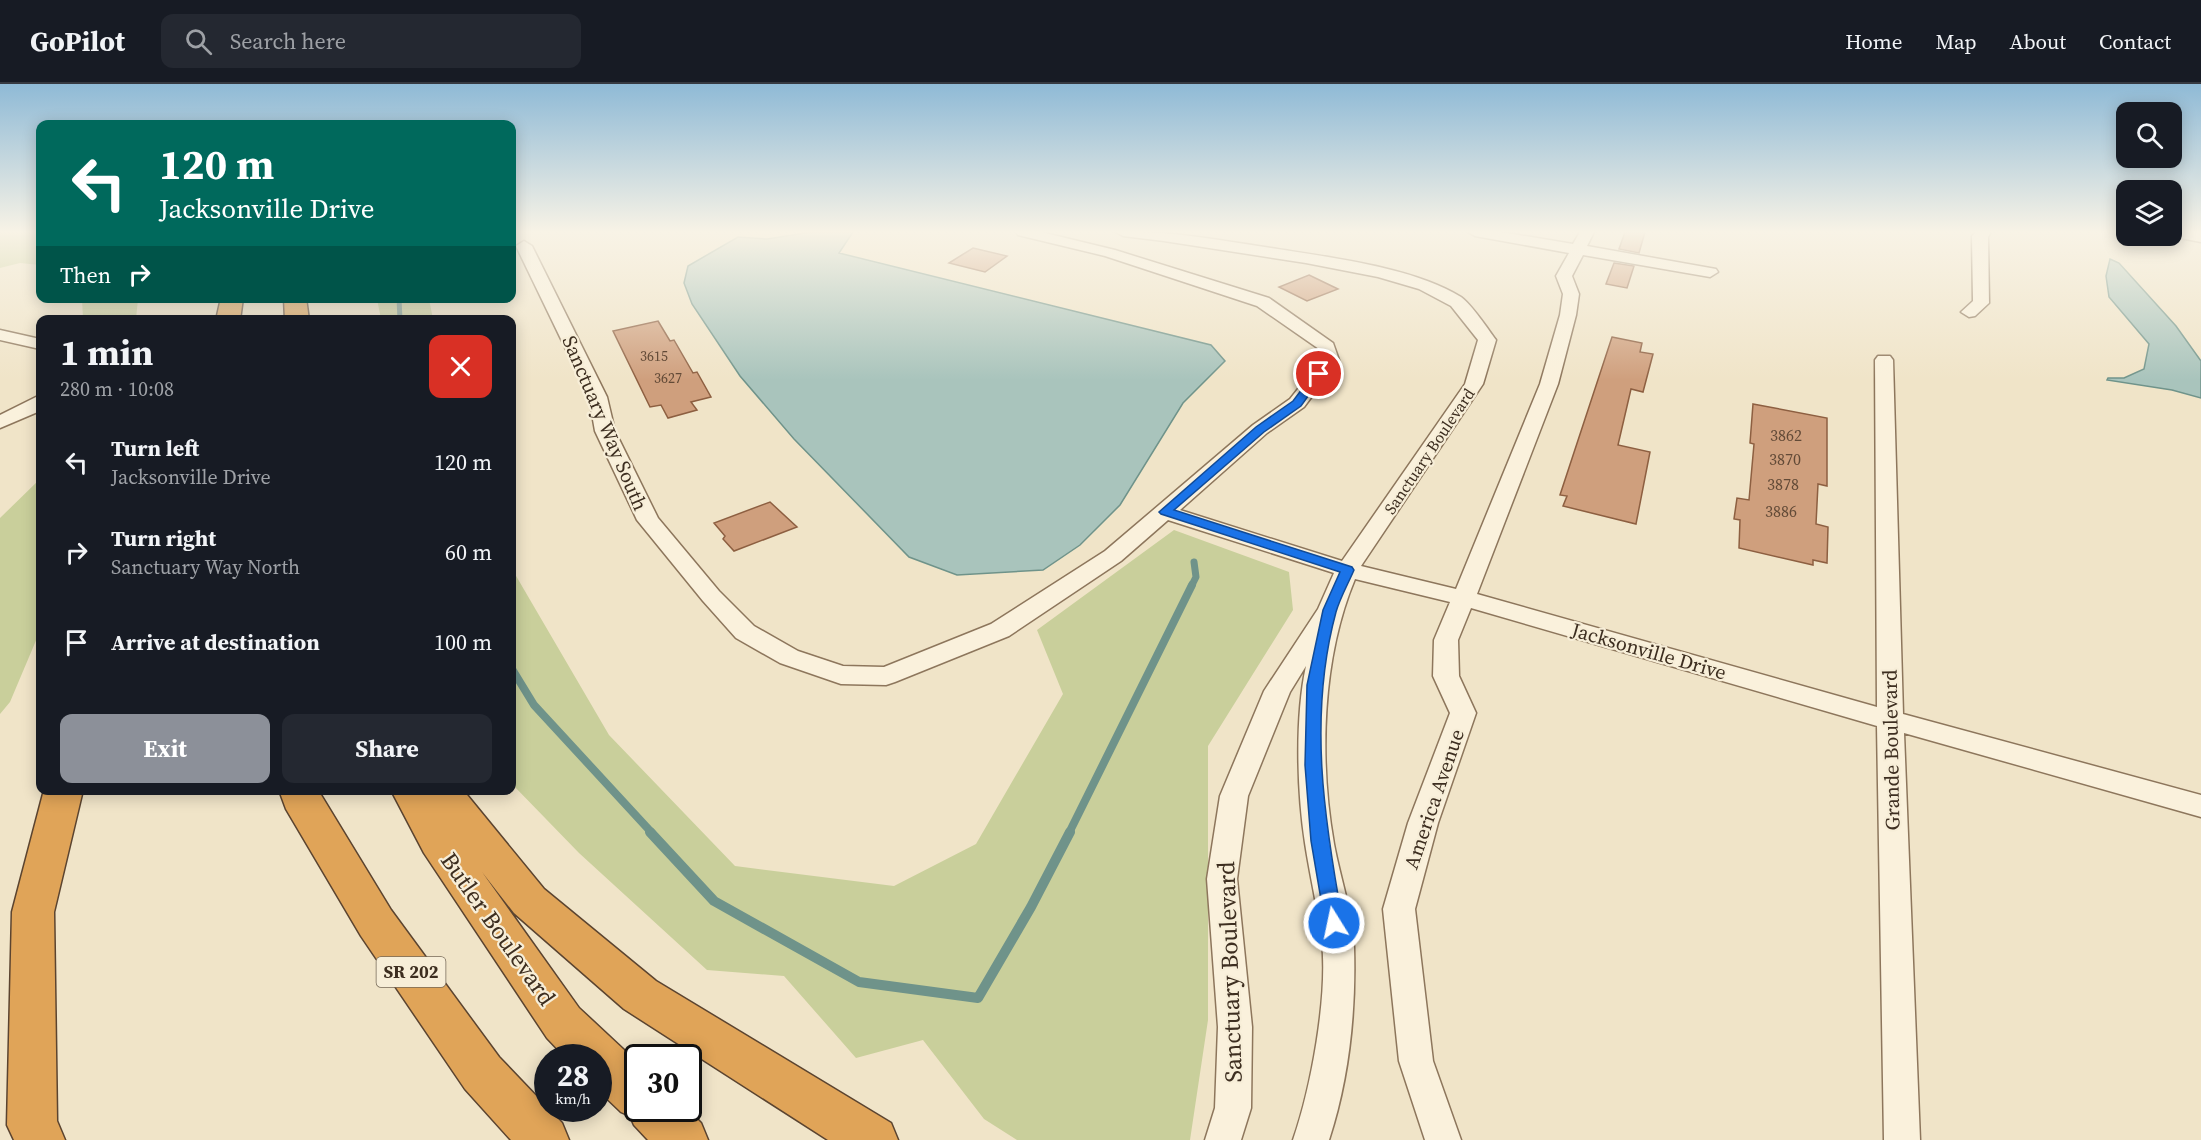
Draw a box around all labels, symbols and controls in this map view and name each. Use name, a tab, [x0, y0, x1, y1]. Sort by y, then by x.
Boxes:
search box	[161, 14, 581, 68]
text: GoPilot	[30, 22, 125, 60]
icon: search	[182, 25, 215, 58]
text: Search here	[230, 26, 346, 56]
text: Home	[1845, 27, 1903, 56]
text: Map	[1936, 27, 1977, 56]
text: About	[2010, 27, 2066, 56]
text: Contact	[2099, 27, 2171, 56]
map controls	[2116, 102, 2182, 246]
button: search	[2116, 102, 2182, 168]
text: 120 m	[159, 135, 274, 193]
icon: left	[60, 144, 138, 222]
button: layers	[2116, 180, 2182, 246]
text: Jacksonville Drive	[159, 190, 375, 227]
icon: right	[123, 258, 156, 291]
text: Then	[60, 260, 111, 290]
text: 1 min	[60, 328, 153, 377]
street label: Sanctuary Way South	[556, 331, 654, 515]
button: close	[429, 335, 492, 398]
house number: 3615	[640, 346, 668, 366]
pin	[1293, 348, 1344, 399]
icon: arrive	[1302, 357, 1335, 390]
house number: 3627	[654, 368, 682, 388]
text: 280 m · 10:08	[60, 375, 174, 403]
street label: Sanctuary Boulevard	[1379, 384, 1479, 518]
house number: 3862	[1770, 424, 1802, 446]
text: Turn left	[111, 433, 199, 463]
icon: left	[60, 446, 93, 479]
text: 120 m	[434, 447, 492, 477]
house number: 3870	[1769, 448, 1801, 470]
text: Jacksonville Drive	[111, 463, 271, 491]
house number: 3878	[1767, 473, 1799, 495]
house number: 3886	[1765, 500, 1797, 522]
text: Turn right	[111, 523, 216, 553]
icon: right	[60, 536, 93, 569]
text: 60 m	[445, 537, 492, 567]
text: Sanctuary Way North	[111, 553, 300, 581]
street label: Jacksonville Drive	[1567, 615, 1730, 686]
icon: arrive	[60, 626, 93, 659]
text: Arrive at destination	[111, 627, 320, 657]
text: 100 m	[434, 627, 492, 657]
street label: Grande Boulevard	[1876, 669, 1906, 831]
button: Exit	[60, 714, 270, 783]
button: Share	[282, 714, 492, 783]
street label: America Avenue	[1397, 725, 1471, 873]
street label: Butler Boulevard	[433, 845, 564, 1012]
street label: Sanctuary Boulevard	[1209, 860, 1250, 1083]
position arrow	[1302, 891, 1366, 955]
road number: SR 202	[376, 957, 446, 987]
speed limit sign: 30	[624, 1044, 702, 1122]
text: 28	[557, 1055, 589, 1096]
text: km/h	[555, 1088, 591, 1109]

